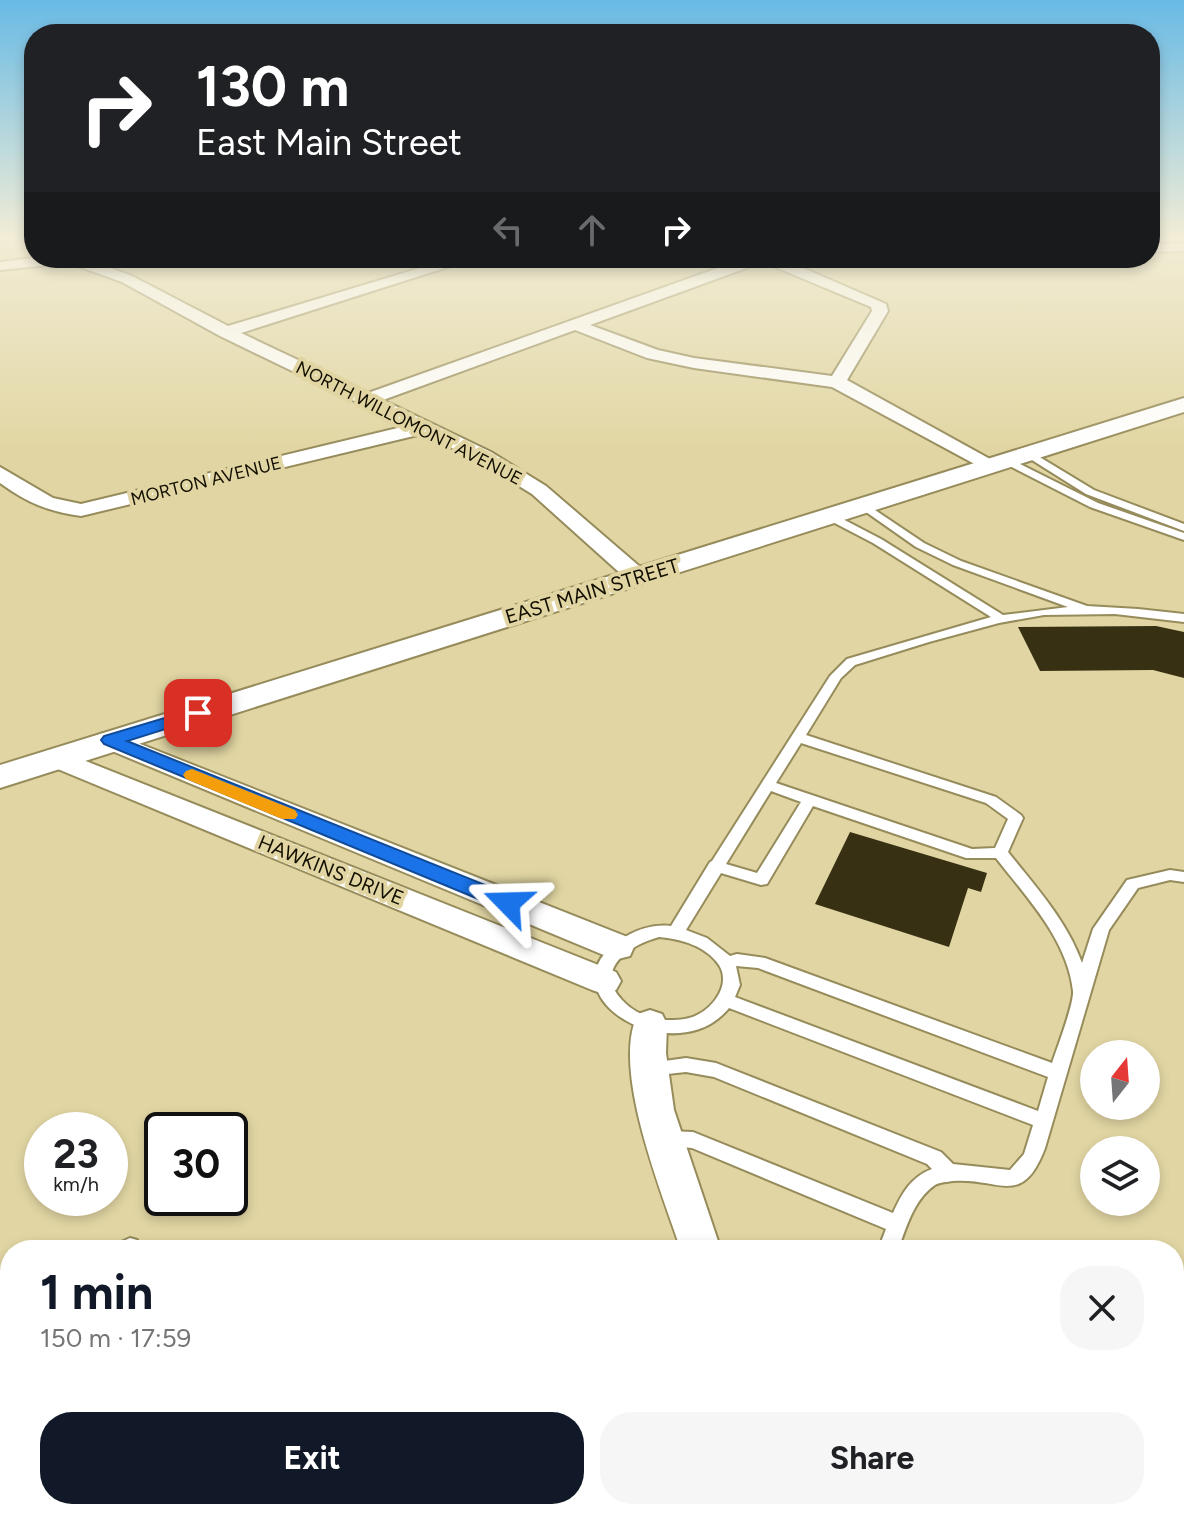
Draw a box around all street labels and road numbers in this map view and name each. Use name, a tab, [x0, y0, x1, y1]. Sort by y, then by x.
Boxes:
street label: NORTH WILLOMONT AVENUE	[292, 356, 526, 490]
street label: MORTON AVENUE	[128, 452, 284, 510]
street label: EAST MAIN STREET	[502, 553, 682, 629]
street label: HAWKINS DRIVE	[255, 830, 407, 910]

